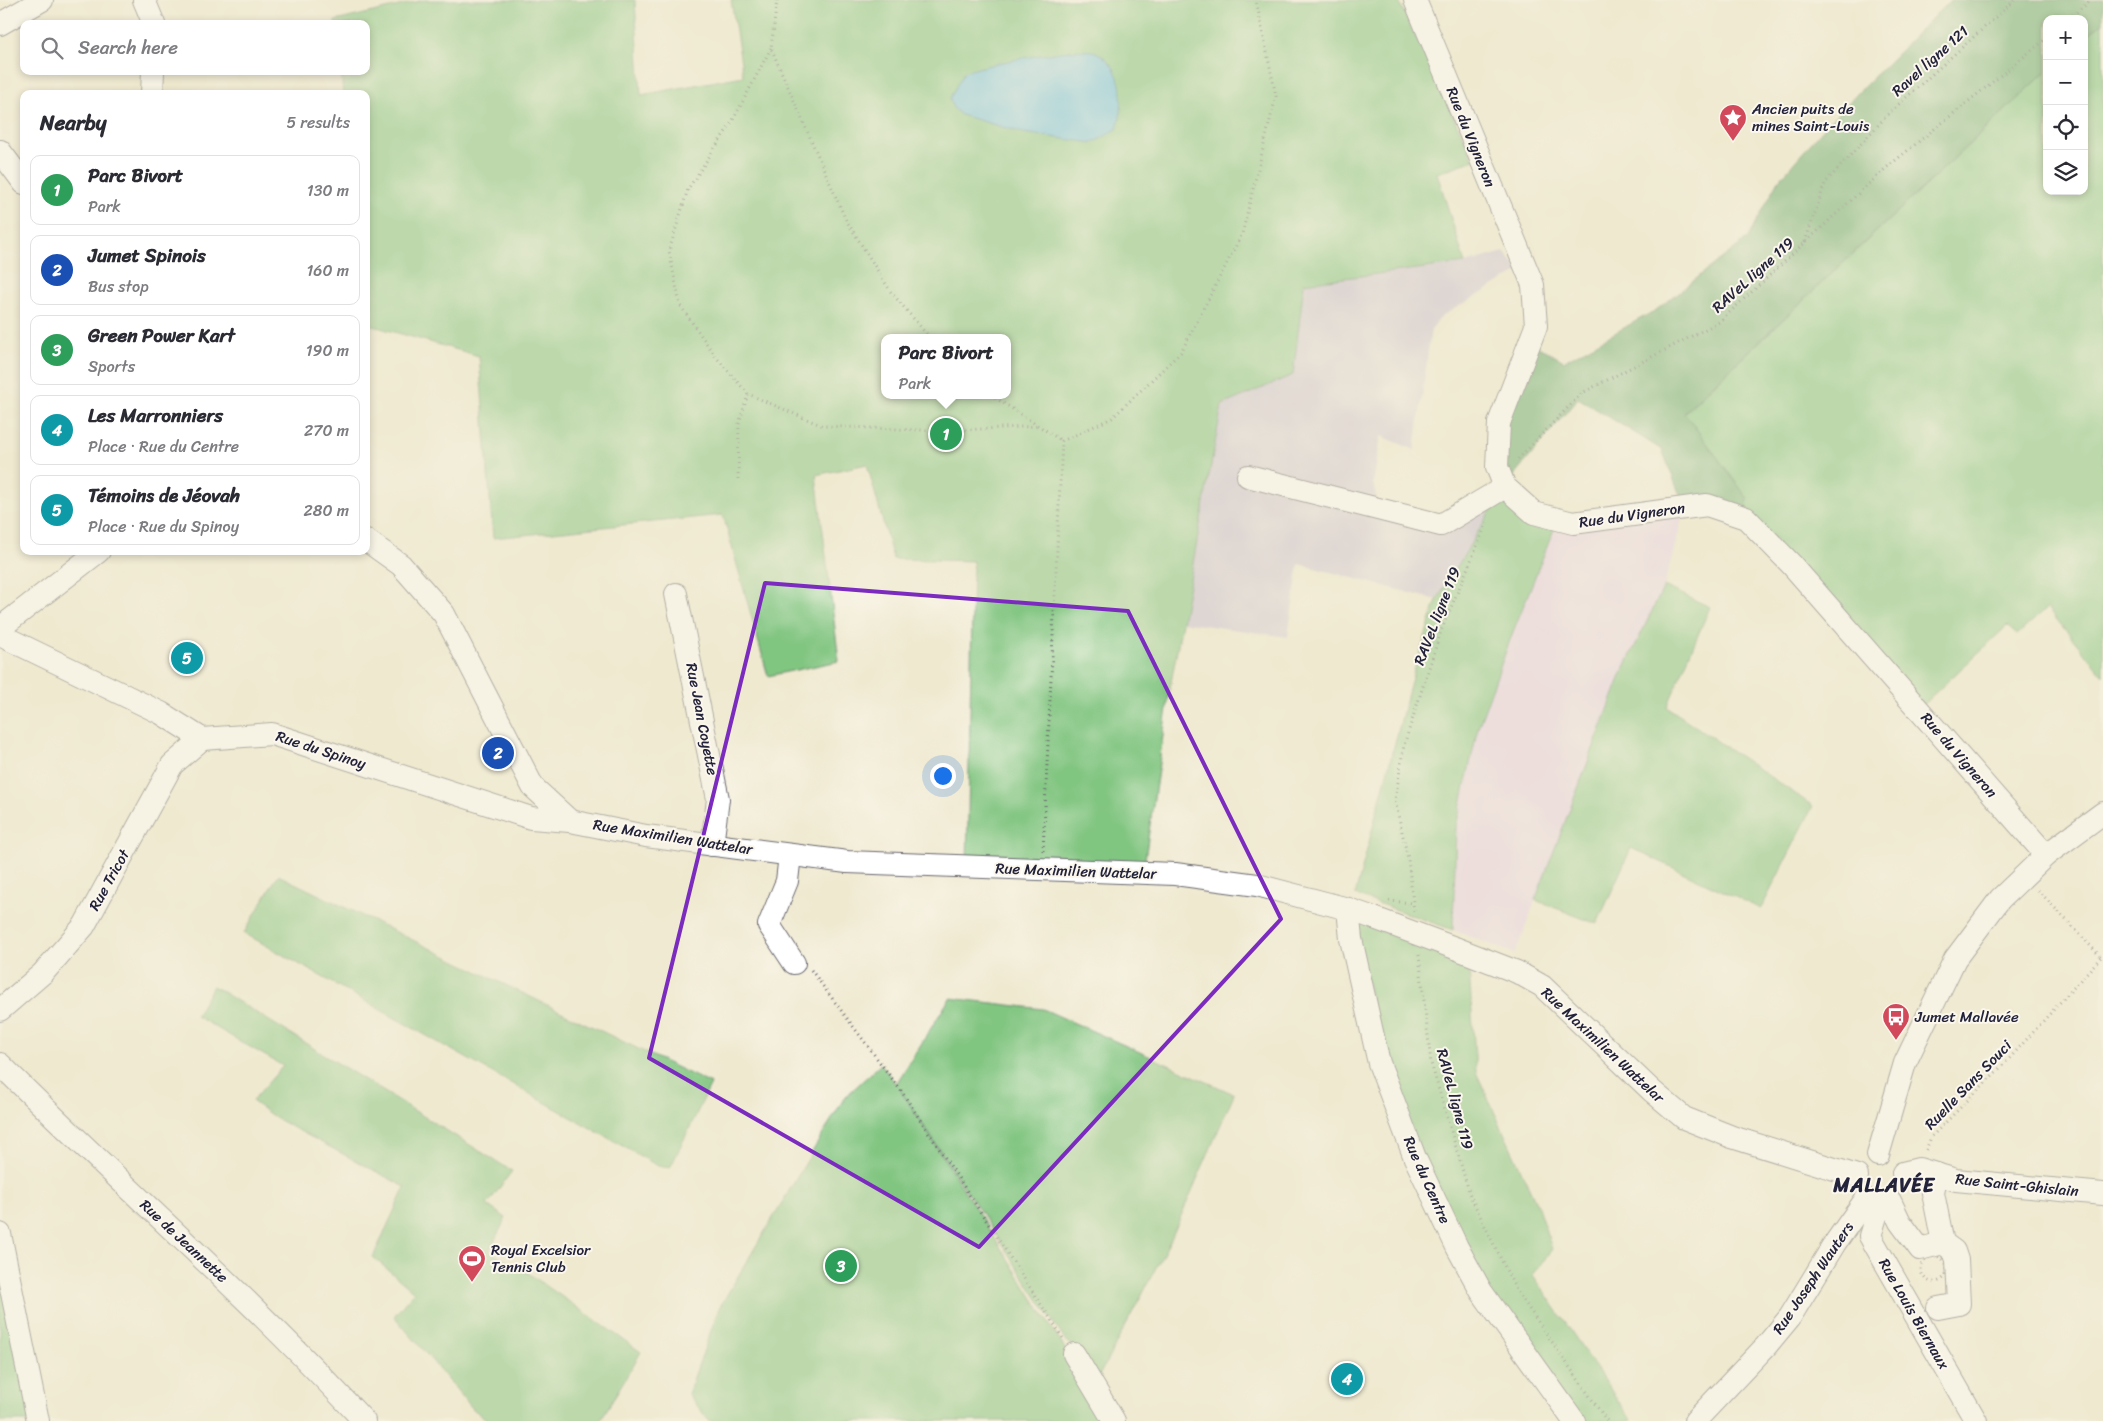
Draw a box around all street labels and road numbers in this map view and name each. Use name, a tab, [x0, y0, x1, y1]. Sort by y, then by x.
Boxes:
street label: Ravel ligne 121	[1885, 19, 1975, 103]
street label: Rue du Vigneron	[1439, 83, 1503, 191]
street label: RAVeL ligne 119	[1706, 231, 1800, 319]
street label: Rue du Vigneron	[1577, 495, 1687, 535]
street label: RAVeL ligne 119	[1406, 563, 1468, 669]
street label: Rue Jean Coyette	[678, 660, 726, 778]
street label: Rue du Vigneron	[1914, 706, 2004, 804]
street label: Rue du Spinoy	[272, 723, 370, 777]
street label: Rue Maximilien Wattelar	[591, 812, 756, 863]
street label: Rue Tricot	[81, 844, 137, 916]
street label: Rue Maximilien Wattelar	[995, 855, 1158, 887]
street label: Rue Maximilien Wattelar	[1535, 980, 1671, 1110]
street label: Ruelle Sans Souci	[1918, 1033, 2019, 1136]
street label: RAVeL ligne 119	[1429, 1046, 1481, 1152]
street label: Rue du Centre	[1396, 1132, 1458, 1228]
street label: Rue Saint-Ghislain	[1954, 1166, 2080, 1204]
street label: Rue de Jeannette	[134, 1193, 235, 1289]
street label: Rue Joseph Wauters	[1766, 1216, 1861, 1340]
street label: Rue Louis Biernaux	[1871, 1253, 1957, 1375]

